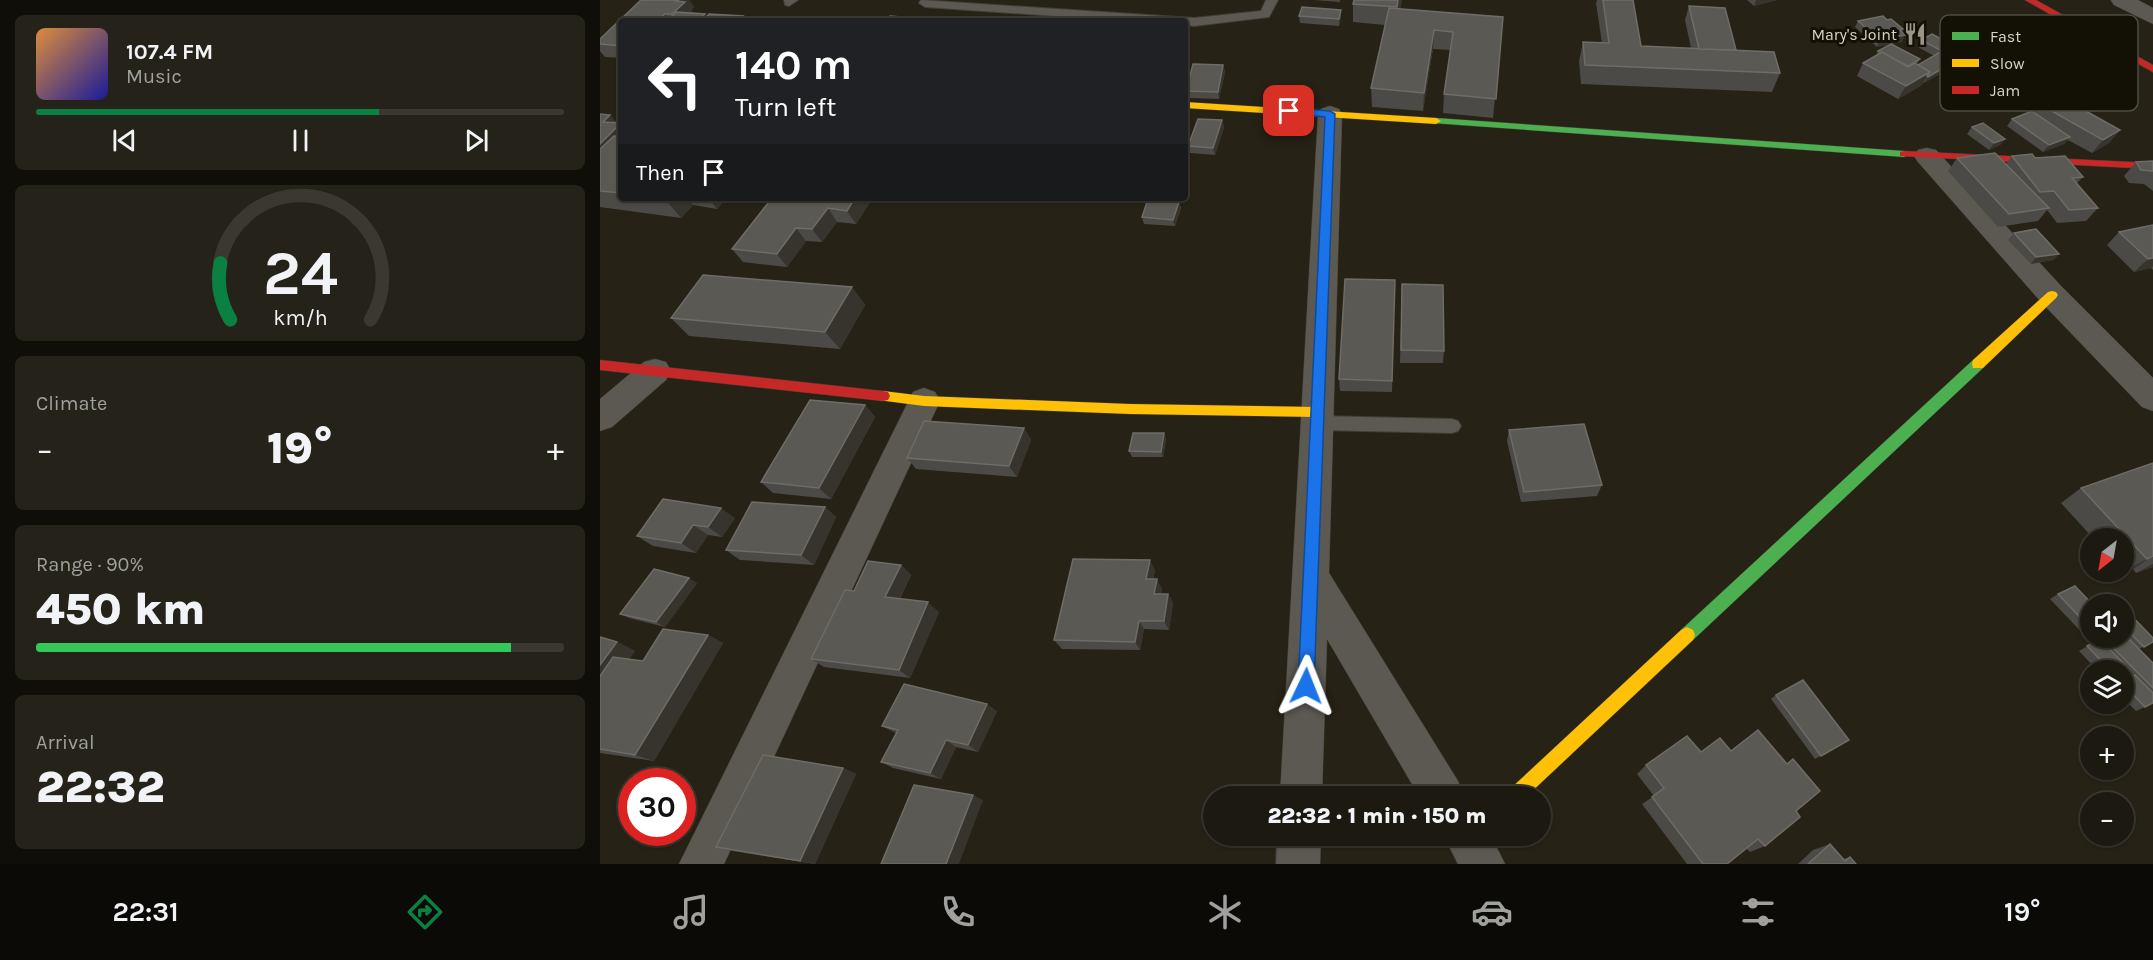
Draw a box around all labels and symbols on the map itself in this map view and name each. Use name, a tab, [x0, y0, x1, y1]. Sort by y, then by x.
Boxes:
legend	[1940, 15, 2138, 111]
restaurant icon: Mary's Joint	[1902, 21, 1928, 47]
place label: Mary's Joint	[1811, 25, 1897, 44]
text: Fast	[1990, 27, 2021, 46]
text: Slow	[1990, 54, 2025, 73]
text: Jam	[1990, 81, 2020, 100]
pin	[1263, 85, 1314, 136]
north arrow	[2080, 528, 2134, 582]
position arrow	[1274, 654, 1338, 718]
speed limit sign: 30	[618, 768, 696, 846]

